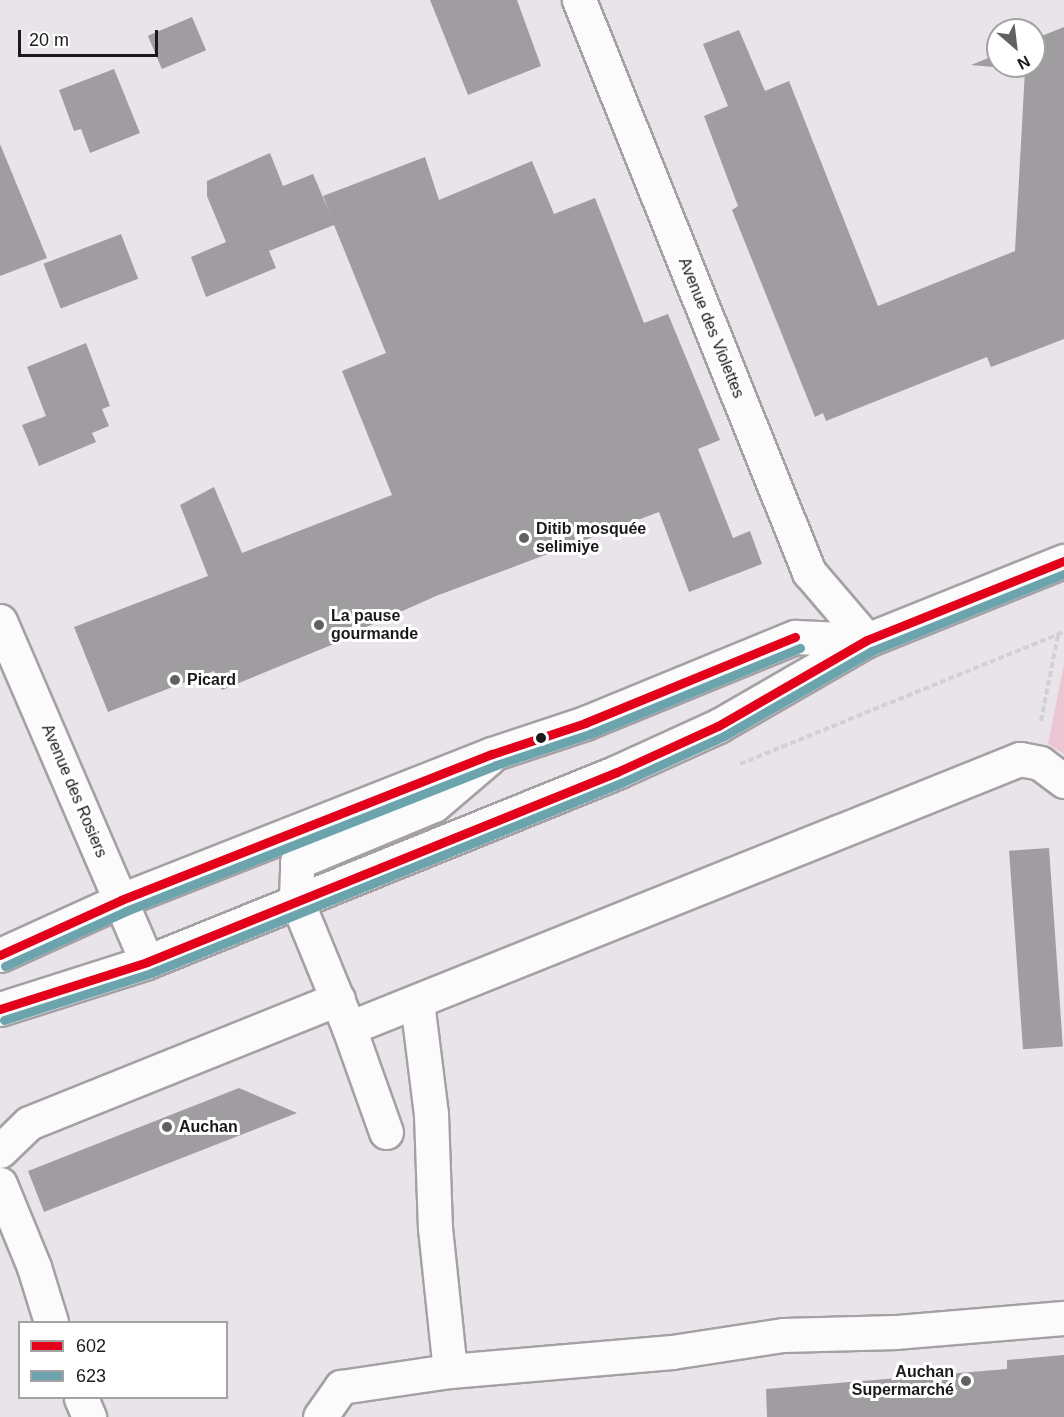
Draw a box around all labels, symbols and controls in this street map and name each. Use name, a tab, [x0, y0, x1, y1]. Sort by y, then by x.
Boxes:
scale bar	[21, 18, 160, 56]
north arrow	[986, 18, 1046, 78]
text: 20 m	[29, 30, 69, 50]
text: N	[1015, 52, 1033, 73]
street label: Avenue des Violettes	[674, 255, 748, 401]
place label: Ditib mosquée selimiye	[536, 519, 646, 557]
marker: Ditib mosquée selimiye	[517, 531, 531, 545]
place label: La pause gourmande	[331, 606, 418, 644]
marker: La pause gourmande	[312, 618, 326, 632]
place label: Picard	[187, 670, 236, 690]
marker: Picard	[168, 673, 182, 687]
street label: Avenue des Rosiers	[37, 721, 111, 861]
unlabelled marker	[535, 732, 547, 744]
place label: Auchan	[179, 1117, 238, 1137]
marker: Auchan	[160, 1120, 174, 1134]
legend	[18, 1321, 228, 1399]
text: 602	[76, 1336, 106, 1356]
place label: Auchan Supermarché	[852, 1362, 954, 1400]
text: 623	[76, 1366, 106, 1386]
marker: Auchan Supermarché	[959, 1374, 973, 1388]

